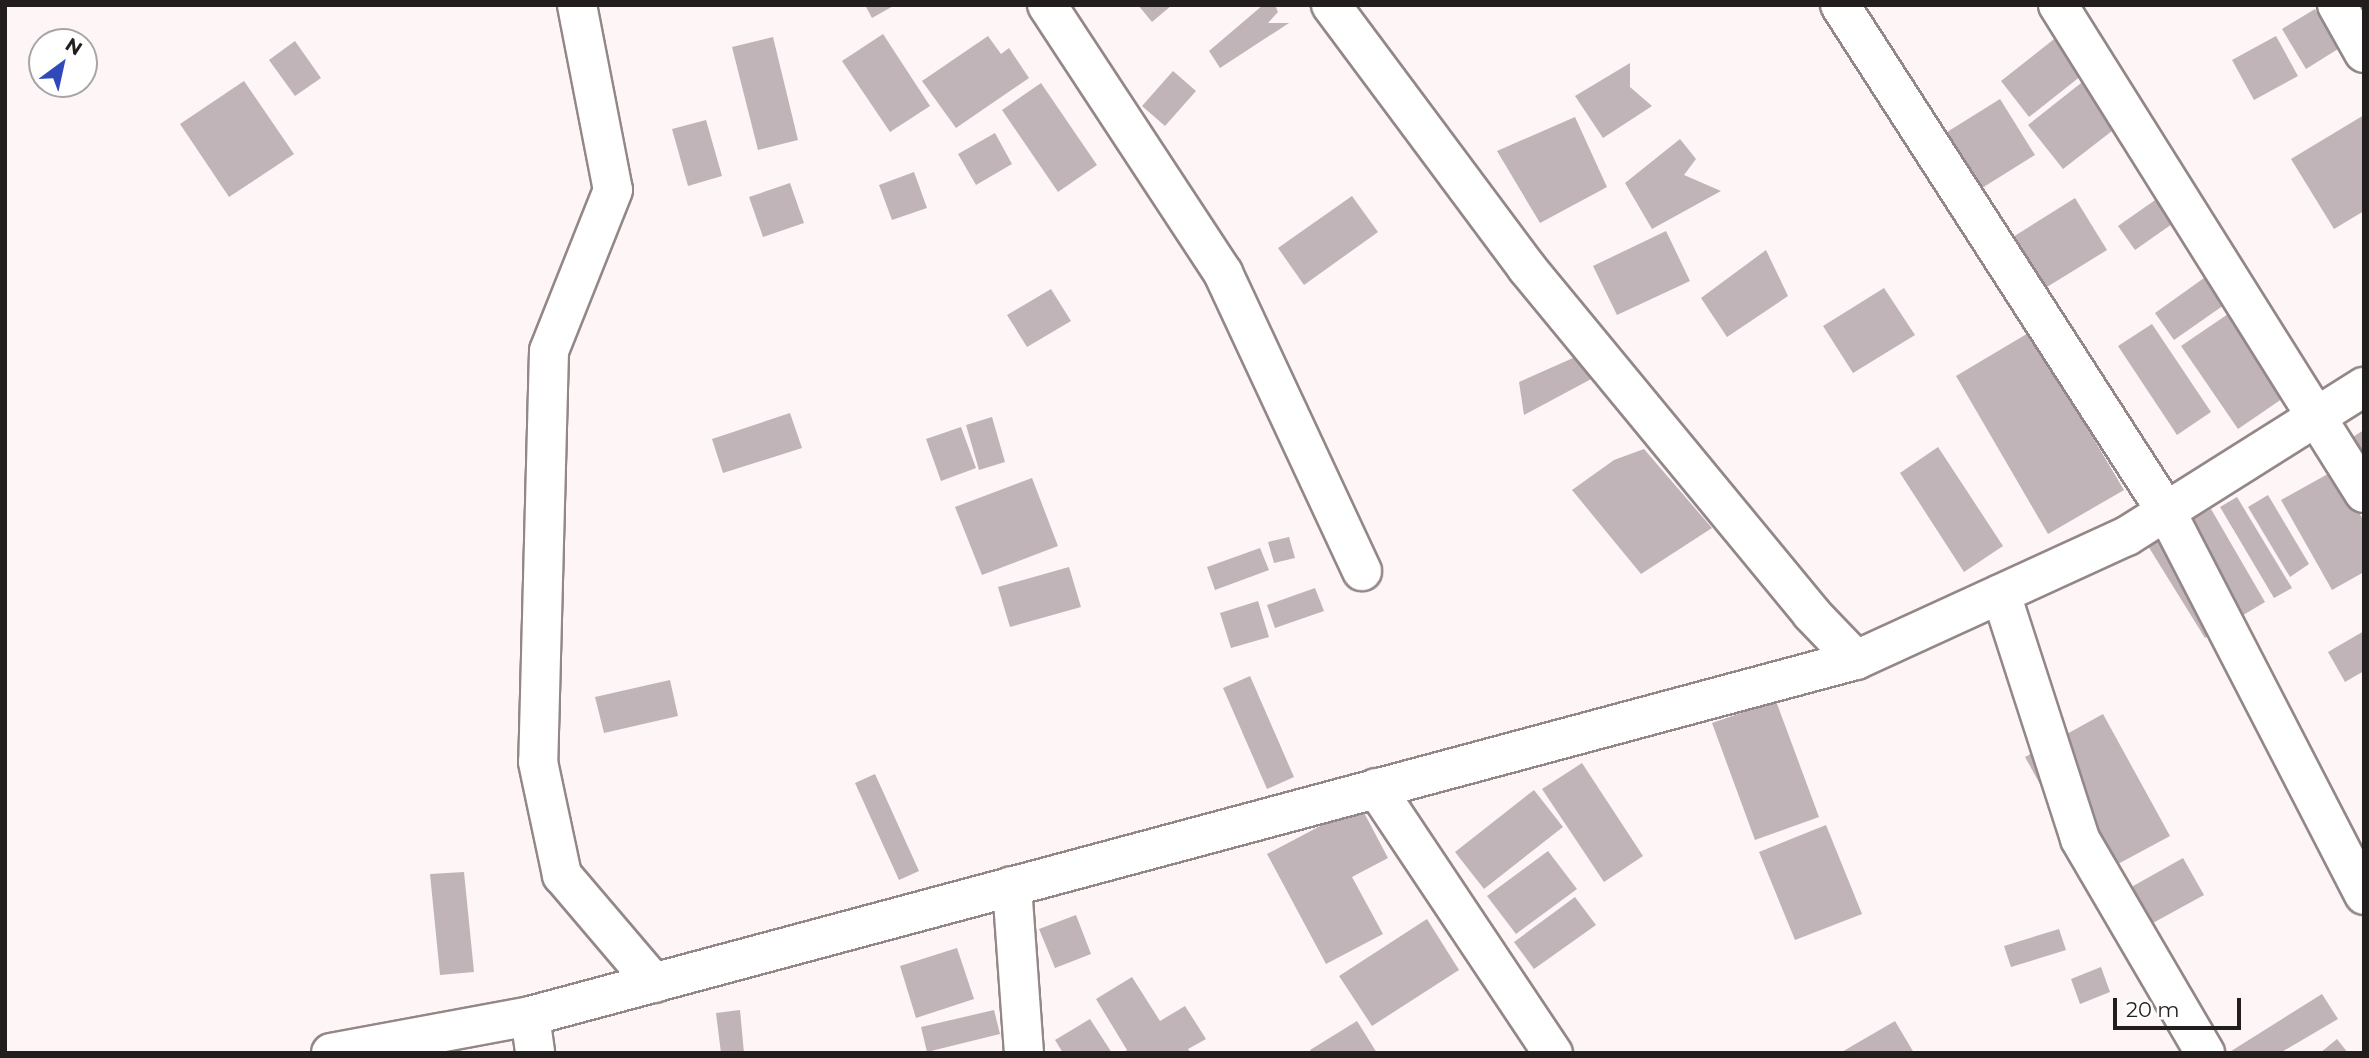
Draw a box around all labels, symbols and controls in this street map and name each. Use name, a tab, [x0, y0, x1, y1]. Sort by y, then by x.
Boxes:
north arrow	[28, 28, 98, 98]
text: N	[61, 33, 86, 60]
scale bar	[2117, 984, 2245, 1028]
text: 20 m	[2126, 997, 2180, 1022]

